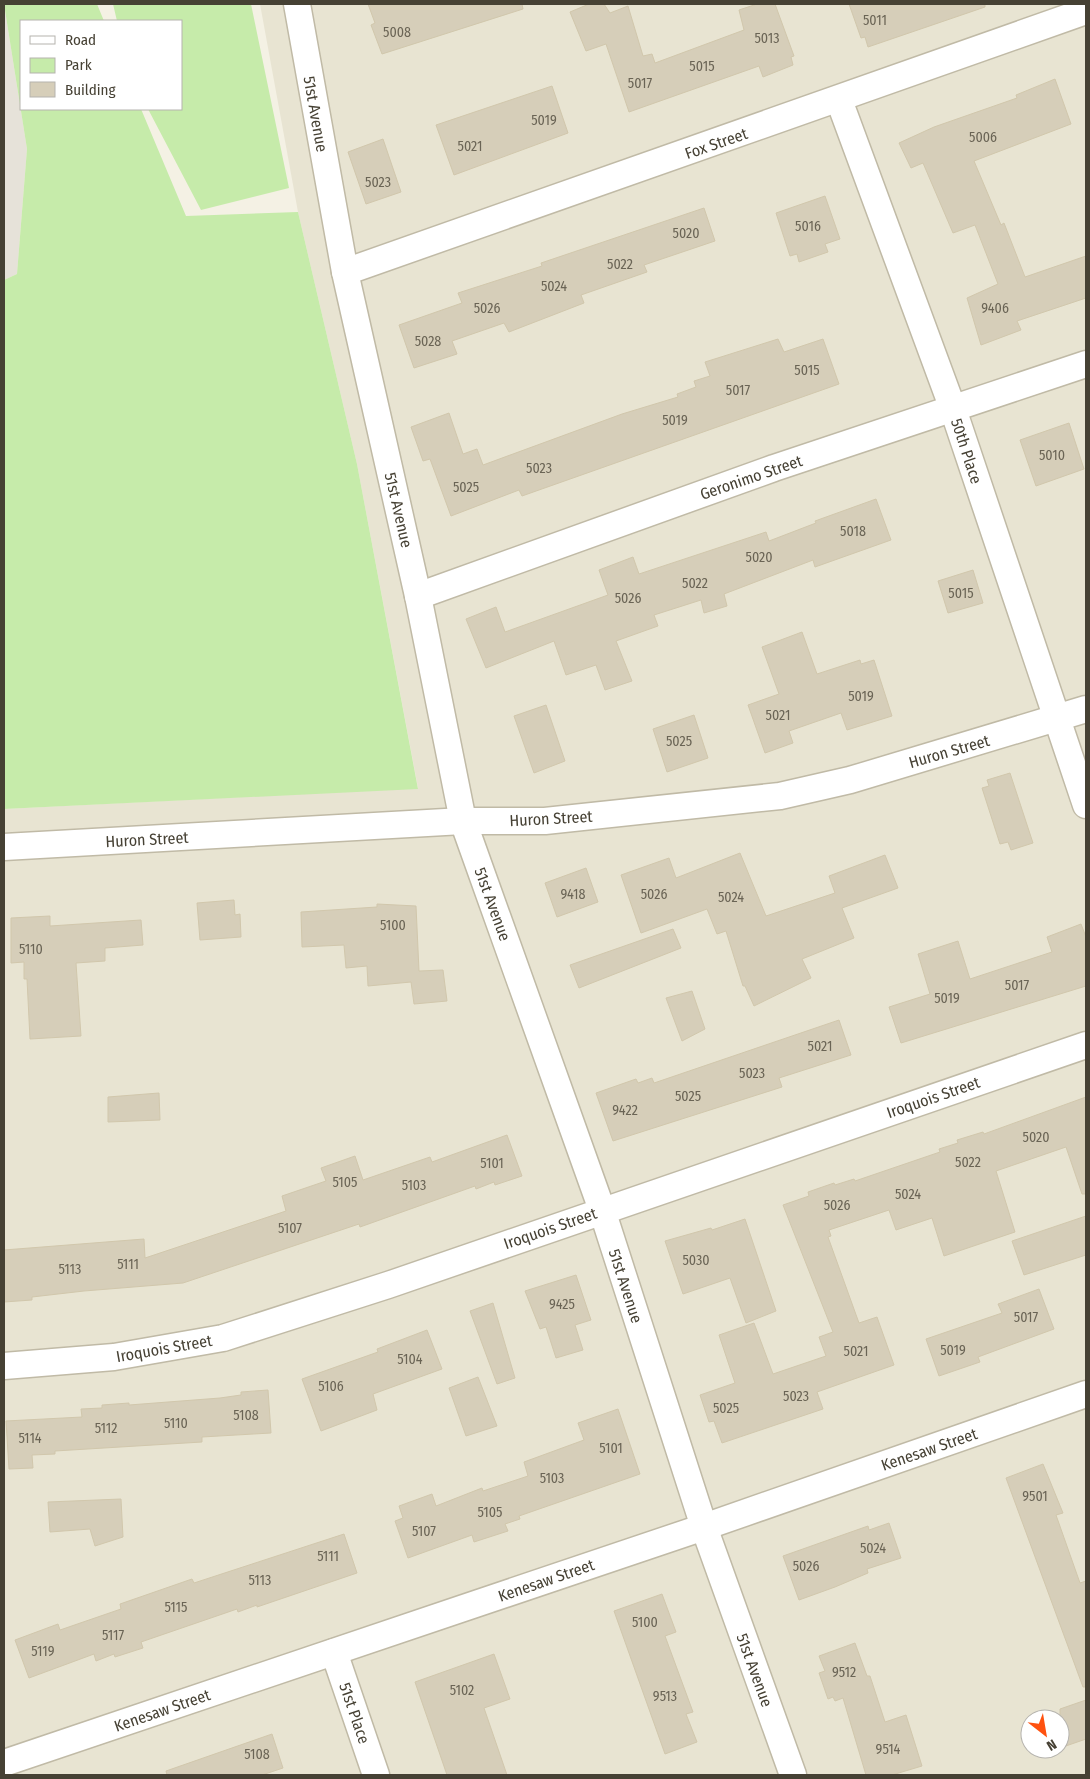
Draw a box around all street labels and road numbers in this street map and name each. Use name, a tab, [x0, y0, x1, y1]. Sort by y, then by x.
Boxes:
street label: 51st Avenue	[299, 75, 332, 154]
street label: Fox Street	[682, 124, 751, 163]
street label: 50th Place	[947, 416, 986, 486]
street label: Geronimo Street	[698, 451, 806, 504]
street label: 51st Avenue	[381, 471, 416, 550]
street label: Huron Street	[907, 731, 992, 772]
street label: Huron Street	[509, 807, 594, 830]
street label: Huron Street	[105, 828, 190, 851]
street label: 51st Avenue	[470, 865, 515, 944]
street label: Iroquois Street	[884, 1072, 983, 1122]
street label: Iroquois Street	[501, 1203, 600, 1253]
street label: 51st Avenue	[605, 1247, 646, 1326]
street label: Iroquois Street	[115, 1331, 214, 1366]
street label: Kenesaw Street	[879, 1424, 981, 1475]
street label: Kenesaw Street	[496, 1555, 598, 1606]
street label: 51st Avenue	[732, 1631, 777, 1710]
street label: 51st Place	[335, 1680, 374, 1746]
street label: Kenesaw Street	[112, 1685, 214, 1736]

